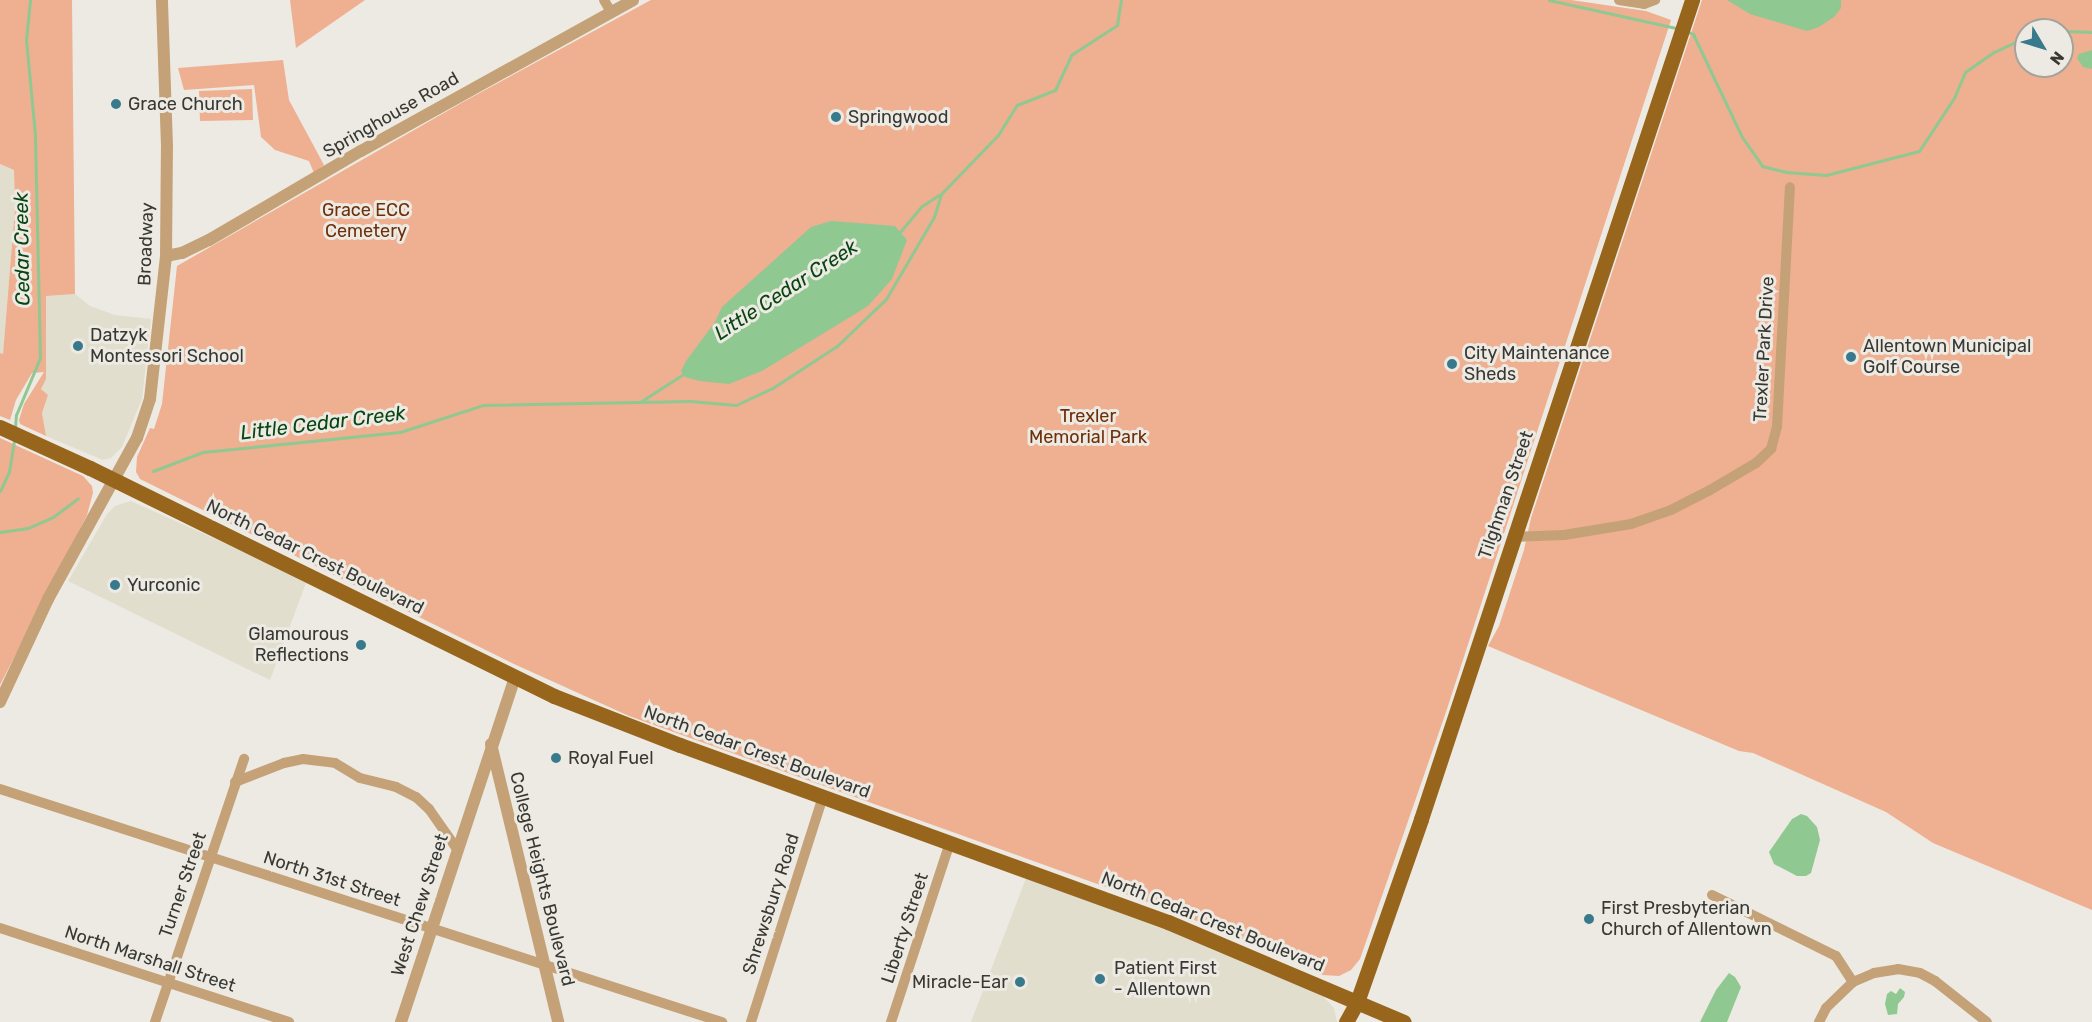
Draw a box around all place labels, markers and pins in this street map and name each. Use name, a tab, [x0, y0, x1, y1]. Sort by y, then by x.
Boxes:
place label: Grace Church	[128, 93, 243, 115]
marker: Grace Church	[109, 97, 123, 111]
place label: Springwood	[848, 106, 948, 128]
marker: Springwood	[829, 110, 843, 124]
place label: Datzyk Montessori School	[90, 325, 244, 368]
place label: Allentown Municipal Golf Course	[1863, 336, 2031, 378]
marker: Datzyk Montessori School	[71, 339, 85, 353]
place label: City Maintenance Sheds	[1464, 343, 1610, 386]
marker: Allentown Municipal Golf Course	[1844, 350, 1858, 364]
marker: City Maintenance Sheds	[1445, 357, 1459, 371]
place label: Yurconic	[127, 574, 200, 596]
marker: Yurconic	[108, 578, 122, 592]
place label: Glamourous Reflections	[248, 624, 349, 666]
marker: Glamourous Reflections	[354, 638, 368, 652]
place label: Royal Fuel	[568, 747, 654, 769]
marker: Royal Fuel	[549, 751, 563, 765]
place label: First Presbyterian Church of Allentown	[1601, 898, 1772, 940]
marker: First Presbyterian Church of Allentown	[1582, 912, 1596, 926]
place label: Patient First - Allentown	[1114, 958, 1217, 1000]
marker: Patient First - Allentown	[1091, 970, 1109, 988]
place label: Miracle-Ear	[912, 971, 1008, 993]
marker: Miracle-Ear	[1013, 975, 1027, 989]

